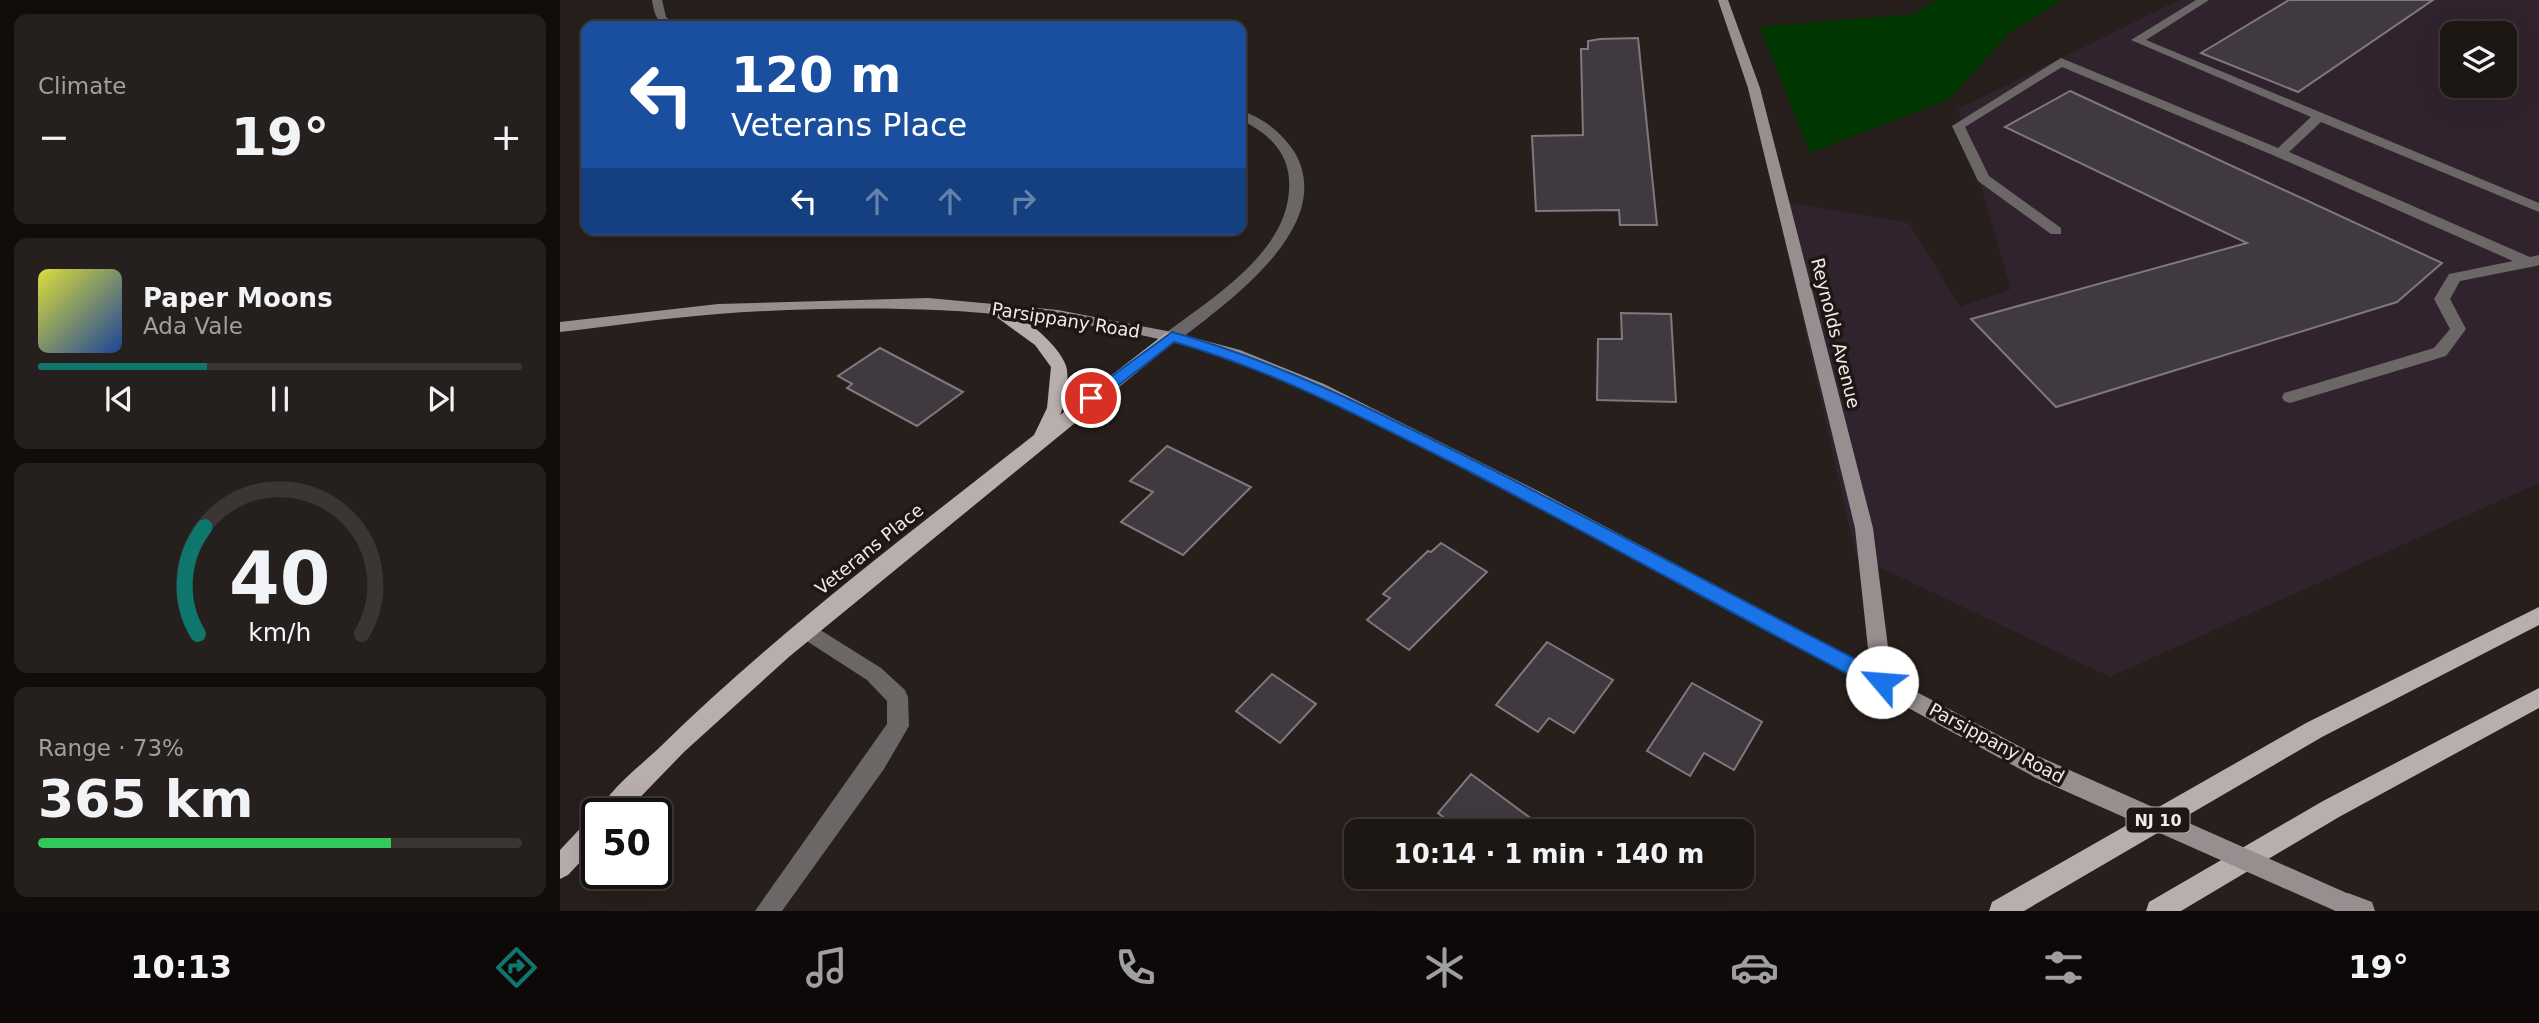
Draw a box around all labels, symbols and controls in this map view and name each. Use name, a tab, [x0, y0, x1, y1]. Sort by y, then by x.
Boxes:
map controls	[2440, 21, 2517, 98]
button: layers	[2440, 21, 2517, 98]
text: 120 m	[731, 47, 901, 104]
icon: left	[616, 49, 707, 140]
text: Climate	[38, 73, 127, 99]
text: Veterans Place	[731, 106, 967, 144]
text: 19°	[231, 107, 329, 167]
text: −	[38, 115, 70, 159]
text: +	[490, 115, 522, 159]
icon: left	[785, 182, 823, 220]
icon: ahead	[858, 182, 896, 220]
icon: ahead	[931, 182, 969, 220]
icon: right	[1004, 182, 1042, 220]
street label: Reynolds Avenue	[1807, 256, 1865, 410]
text: Paper Moons	[143, 283, 333, 313]
street label: Parsippany Road	[990, 298, 1142, 342]
text: Ada Vale	[143, 313, 243, 339]
pin	[1061, 368, 1121, 428]
icon: arrive	[1072, 379, 1110, 417]
icon: previous	[100, 380, 138, 418]
icon: pause	[261, 380, 299, 418]
icon: next	[422, 380, 460, 418]
street label: Veterans Place	[811, 499, 927, 599]
text: 40	[229, 536, 331, 621]
text: km/h	[248, 617, 312, 646]
position arrow	[1845, 645, 1919, 719]
street label: Parsippany Road	[1926, 699, 2068, 787]
text: Range · 73%	[38, 735, 184, 761]
text: 365 km	[38, 769, 253, 829]
speed limit sign: 50	[581, 798, 672, 889]
road number: NJ 10	[2126, 807, 2190, 832]
text: 10:14 · 1 min · 140 m	[1394, 839, 1704, 869]
icon: directions	[492, 943, 541, 992]
icon: music	[802, 943, 851, 992]
icon: phone	[1111, 943, 1160, 992]
icon: climate	[1420, 943, 1469, 992]
icon: car	[1730, 943, 1779, 992]
icon: filters	[2039, 943, 2088, 992]
text: 10:13	[130, 948, 232, 986]
text: 19°	[2348, 948, 2409, 986]

